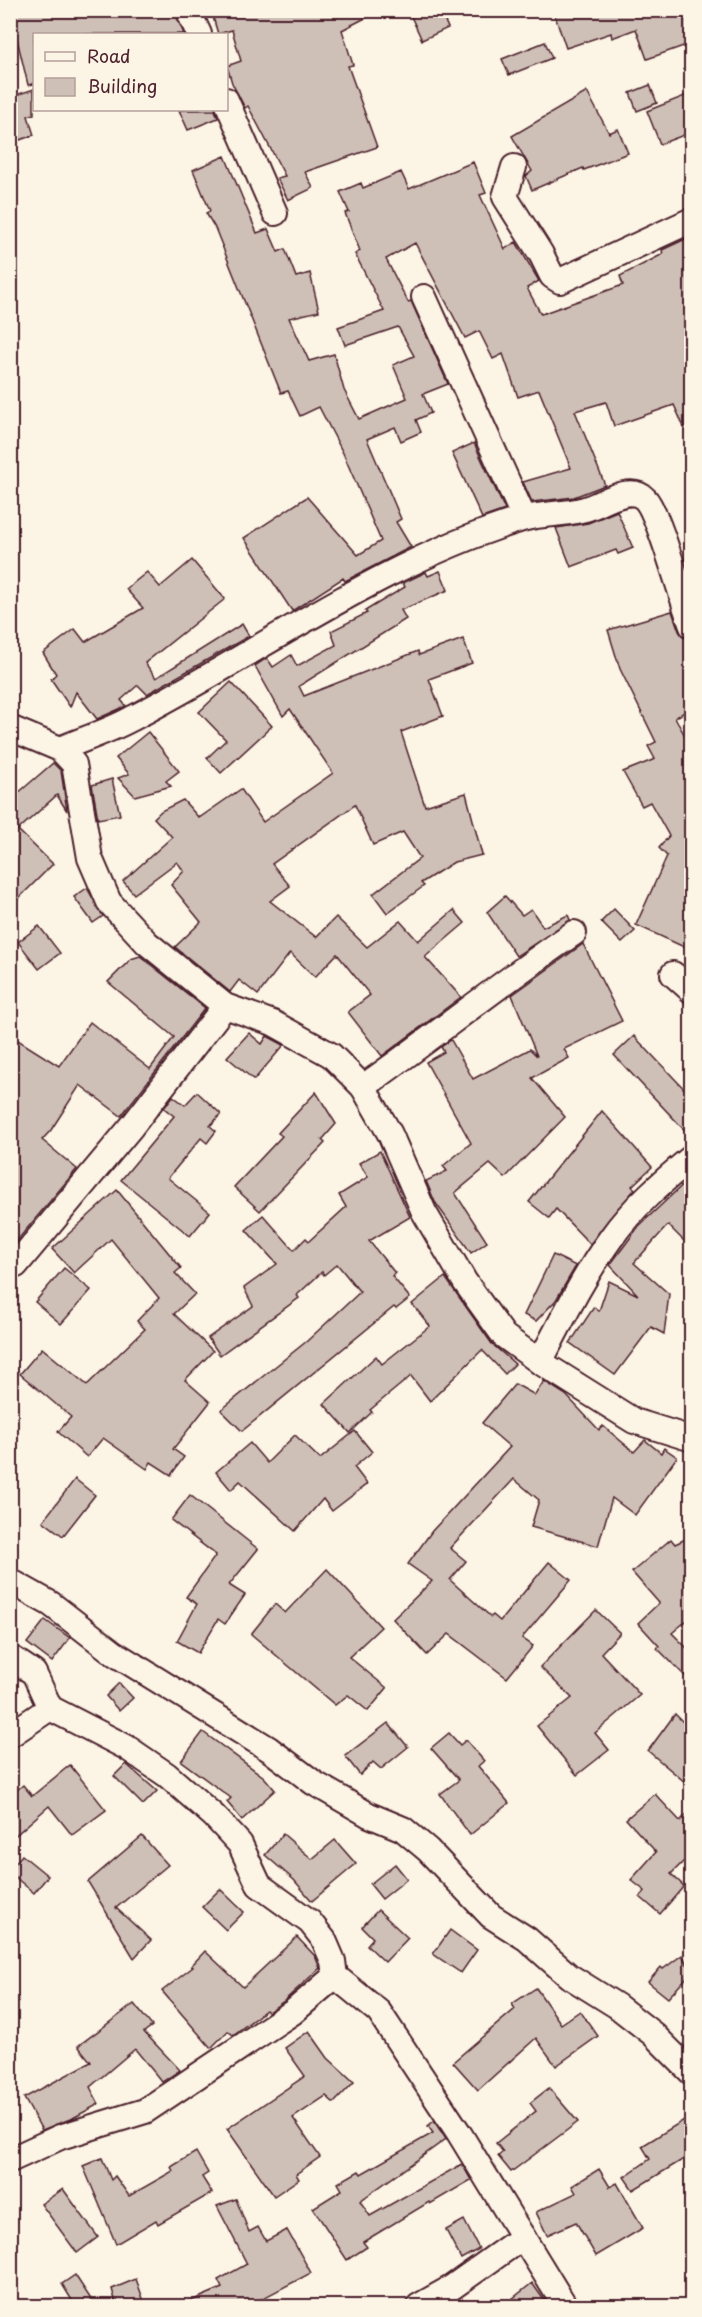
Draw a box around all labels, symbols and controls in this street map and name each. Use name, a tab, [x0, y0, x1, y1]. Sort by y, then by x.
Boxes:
legend	[33, 33, 228, 111]
text: Road	[87, 42, 131, 69]
text: Building	[87, 72, 157, 99]

